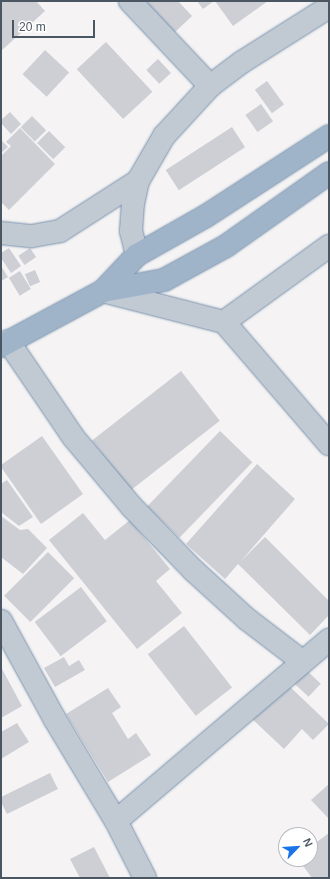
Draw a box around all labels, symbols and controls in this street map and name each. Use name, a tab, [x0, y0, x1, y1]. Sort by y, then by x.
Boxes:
scale bar	[14, 12, 97, 38]
text: 20 m	[19, 20, 46, 34]
north arrow	[278, 827, 318, 867]
text: N	[301, 836, 315, 848]

